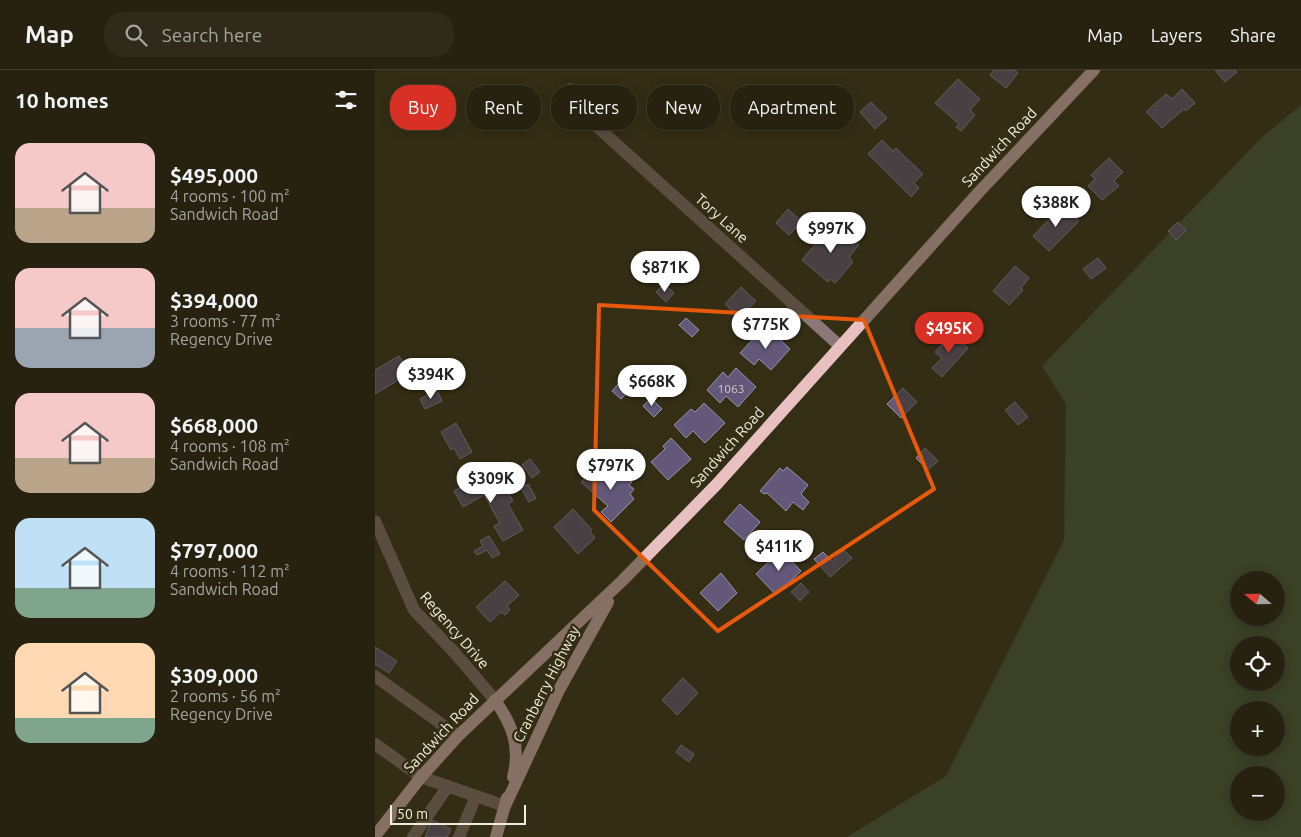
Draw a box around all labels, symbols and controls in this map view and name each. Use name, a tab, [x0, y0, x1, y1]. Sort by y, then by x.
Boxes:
search box	[104, 12, 454, 57]
text: Map	[25, 21, 74, 48]
icon: search	[122, 21, 150, 49]
text: Search here	[162, 24, 262, 46]
text: Map	[1087, 25, 1123, 45]
text: Layers	[1151, 25, 1202, 45]
text: Share	[1230, 25, 1276, 45]
chip: Buy	[390, 85, 456, 130]
chip: Rent	[466, 85, 541, 130]
chip: Filters	[551, 85, 637, 130]
chip: New	[647, 85, 720, 130]
chip: Apartment	[730, 85, 854, 130]
icon: filters	[332, 86, 360, 114]
text: 10 homes	[15, 88, 109, 112]
street label: Sandwich Road	[958, 104, 1040, 190]
icon: home	[55, 163, 115, 223]
text: $495,000	[170, 163, 258, 187]
pin: $388K	[1021, 186, 1091, 228]
text: 4 rooms · 100 m²	[170, 187, 290, 205]
street label: Tory Lane	[692, 190, 752, 246]
text: $388K	[1033, 193, 1079, 211]
text: Sandwich Road	[170, 205, 279, 223]
pin: $997K	[796, 212, 866, 254]
text: $997K	[808, 219, 854, 237]
pin: $871K	[630, 250, 700, 293]
text: $871K	[642, 258, 688, 276]
icon: home	[55, 288, 115, 348]
text: $394,000	[170, 288, 258, 312]
pin: $775K	[731, 308, 801, 350]
text: 3 rooms · 77 m²	[170, 312, 281, 330]
pin: $495K	[914, 312, 984, 354]
text: $775K	[743, 315, 789, 333]
text: $495K	[926, 319, 972, 337]
text: Regency Drive	[170, 330, 273, 348]
pin: $394K	[396, 358, 466, 400]
pin: $668K	[617, 364, 687, 407]
text: $394K	[408, 365, 454, 383]
text: $668K	[629, 372, 675, 390]
house number: 1063	[717, 382, 745, 395]
street label: Sandwich Road	[687, 403, 767, 491]
icon: home	[55, 413, 115, 473]
text: $668,000	[170, 413, 258, 437]
text: 4 rooms · 108 m²	[170, 437, 290, 455]
pin: $797K	[576, 448, 646, 491]
text: Sandwich Road	[170, 455, 279, 473]
text: $797K	[588, 456, 634, 474]
pin: $309K	[456, 462, 526, 504]
text: $309K	[468, 469, 514, 487]
pin: $411K	[744, 530, 814, 572]
text: $411K	[756, 537, 802, 555]
icon: home	[55, 538, 115, 598]
text: $797,000	[170, 538, 258, 562]
text: 4 rooms · 112 m²	[170, 562, 290, 580]
north arrow	[1230, 571, 1285, 626]
map controls	[1230, 571, 1285, 821]
text: Sandwich Road	[170, 580, 279, 598]
street label: Regency Drive	[417, 588, 493, 672]
street label: Cranberry Highway	[509, 623, 583, 745]
button: locate	[1230, 636, 1285, 691]
icon: home	[55, 663, 115, 723]
text: $309,000	[170, 663, 258, 687]
text: 2 rooms · 56 m²	[170, 687, 281, 705]
street label: Sandwich Road	[400, 690, 482, 776]
button: +	[1230, 701, 1285, 756]
text: Regency Drive	[170, 705, 273, 723]
button: −	[1230, 766, 1285, 821]
scale bar	[390, 802, 526, 825]
text: 50 m	[397, 806, 428, 822]

